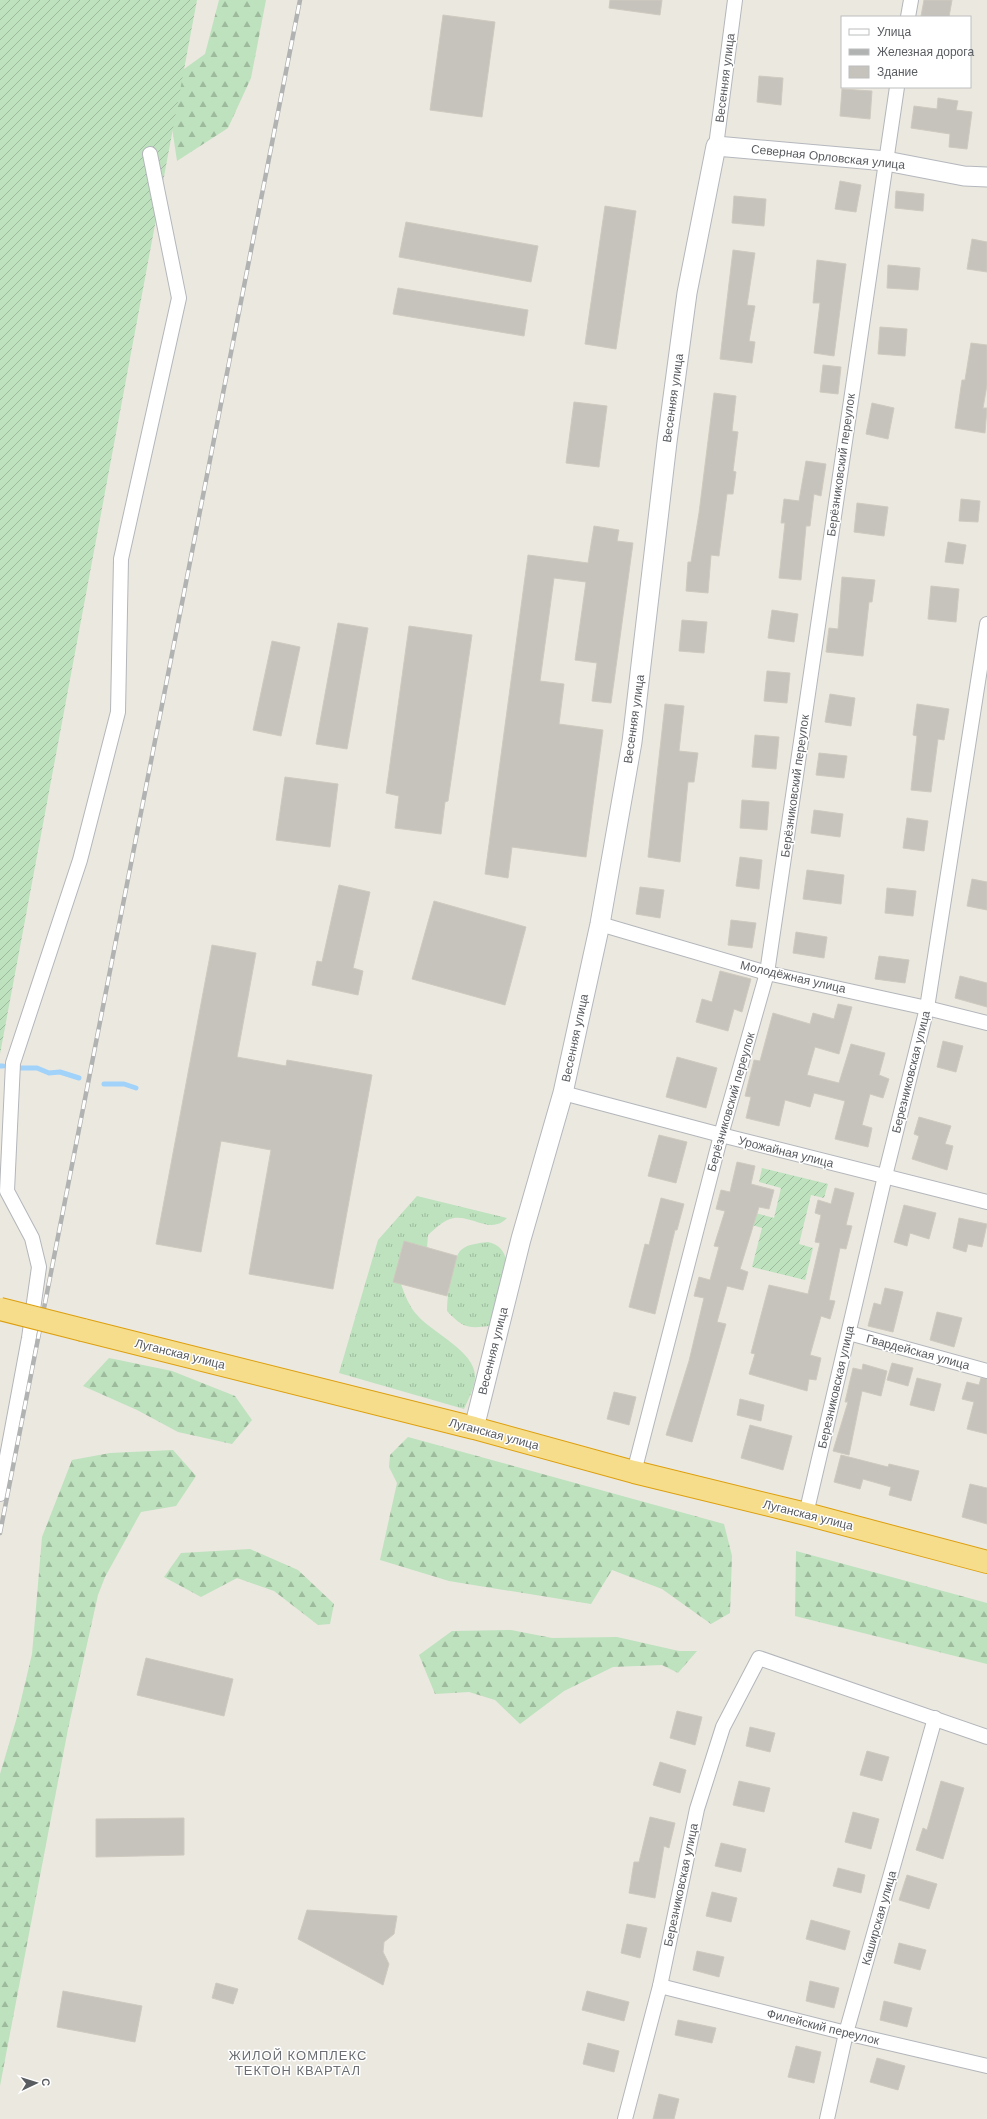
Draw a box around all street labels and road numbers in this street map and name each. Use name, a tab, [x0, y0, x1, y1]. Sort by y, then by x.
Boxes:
street label: Весенняя улица	[713, 32, 737, 123]
street label: Северная Орловская улица	[750, 142, 906, 172]
street label: Весенняя улица	[660, 352, 686, 444]
street label: Берёзниковский переулок	[824, 392, 858, 537]
street label: Весенняя улица	[621, 673, 647, 765]
street label: Берёзниковский переулок	[778, 713, 812, 858]
street label: Молодёжная улица	[739, 958, 847, 996]
street label: Весенняя улица	[559, 992, 591, 1083]
street label: Березниковская улица	[889, 1009, 933, 1135]
street label: Берёзниковский переулок	[704, 1030, 758, 1173]
street label: Урожайная улица	[737, 1133, 835, 1171]
street label: Весенняя улица	[475, 1305, 511, 1396]
street label: Березниковская улица	[815, 1324, 857, 1450]
street label: Гвардейская улица	[865, 1331, 972, 1373]
street label: Луганская улица	[133, 1336, 227, 1372]
street label: Луганская улица	[448, 1415, 541, 1453]
street label: Луганская улица	[761, 1497, 855, 1533]
street label: Березниковская улица	[661, 1822, 701, 1948]
street label: Каширская улица	[859, 1869, 899, 1967]
street label: Филейский переулок	[765, 2006, 881, 2048]

